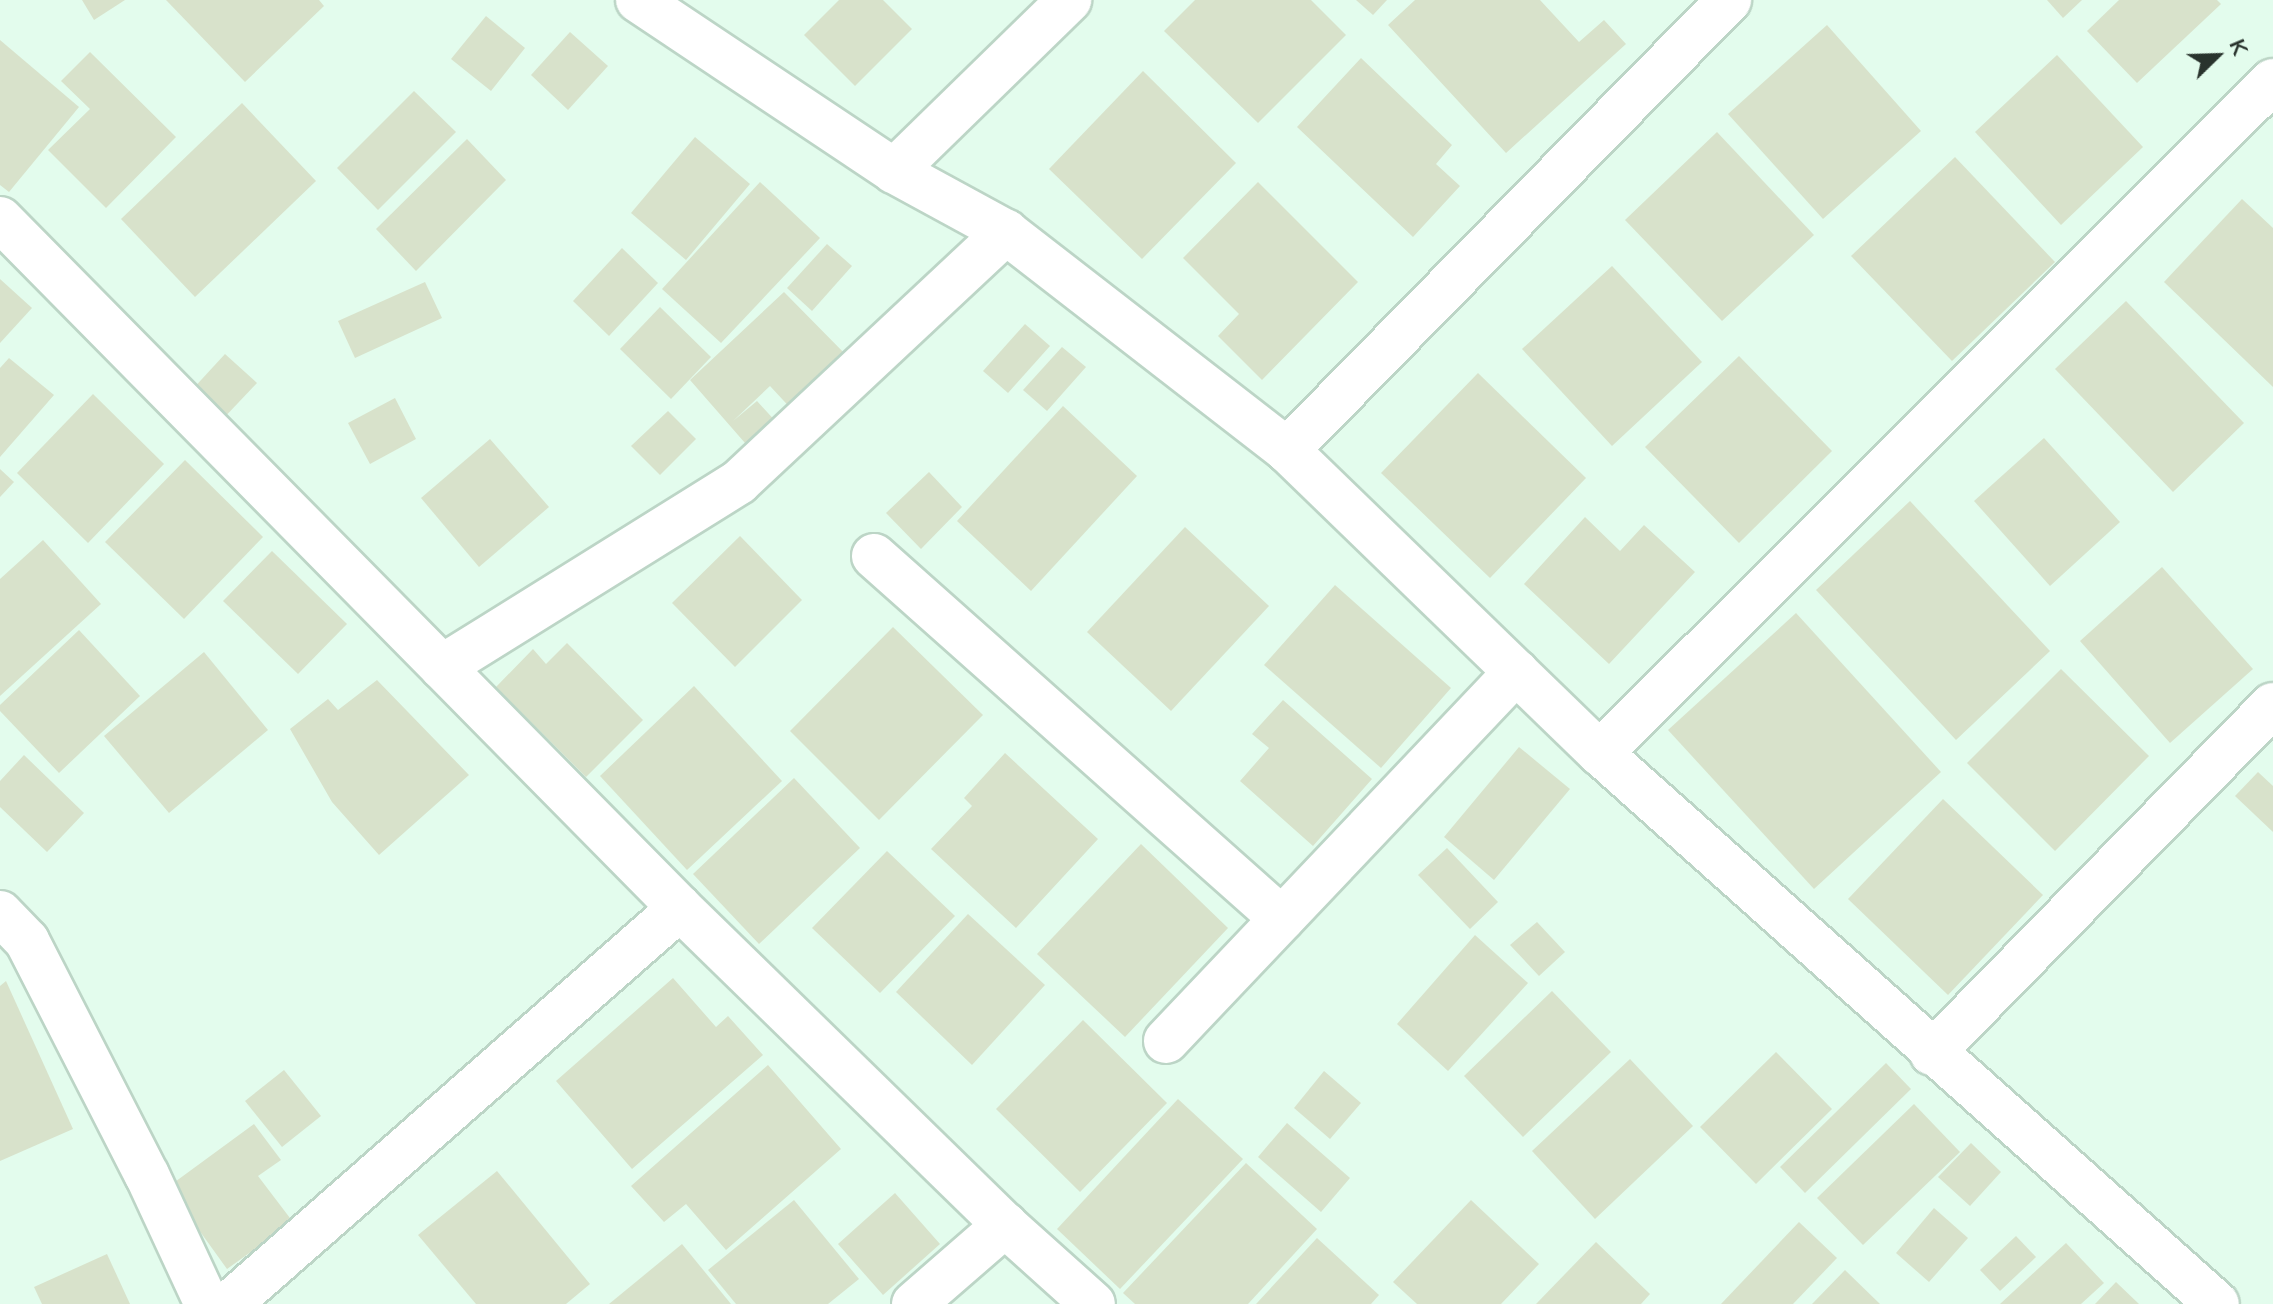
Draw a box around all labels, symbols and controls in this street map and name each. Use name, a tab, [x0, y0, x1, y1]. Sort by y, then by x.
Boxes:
north arrow	[2177, 16, 2257, 96]
text: K	[2223, 34, 2255, 59]

